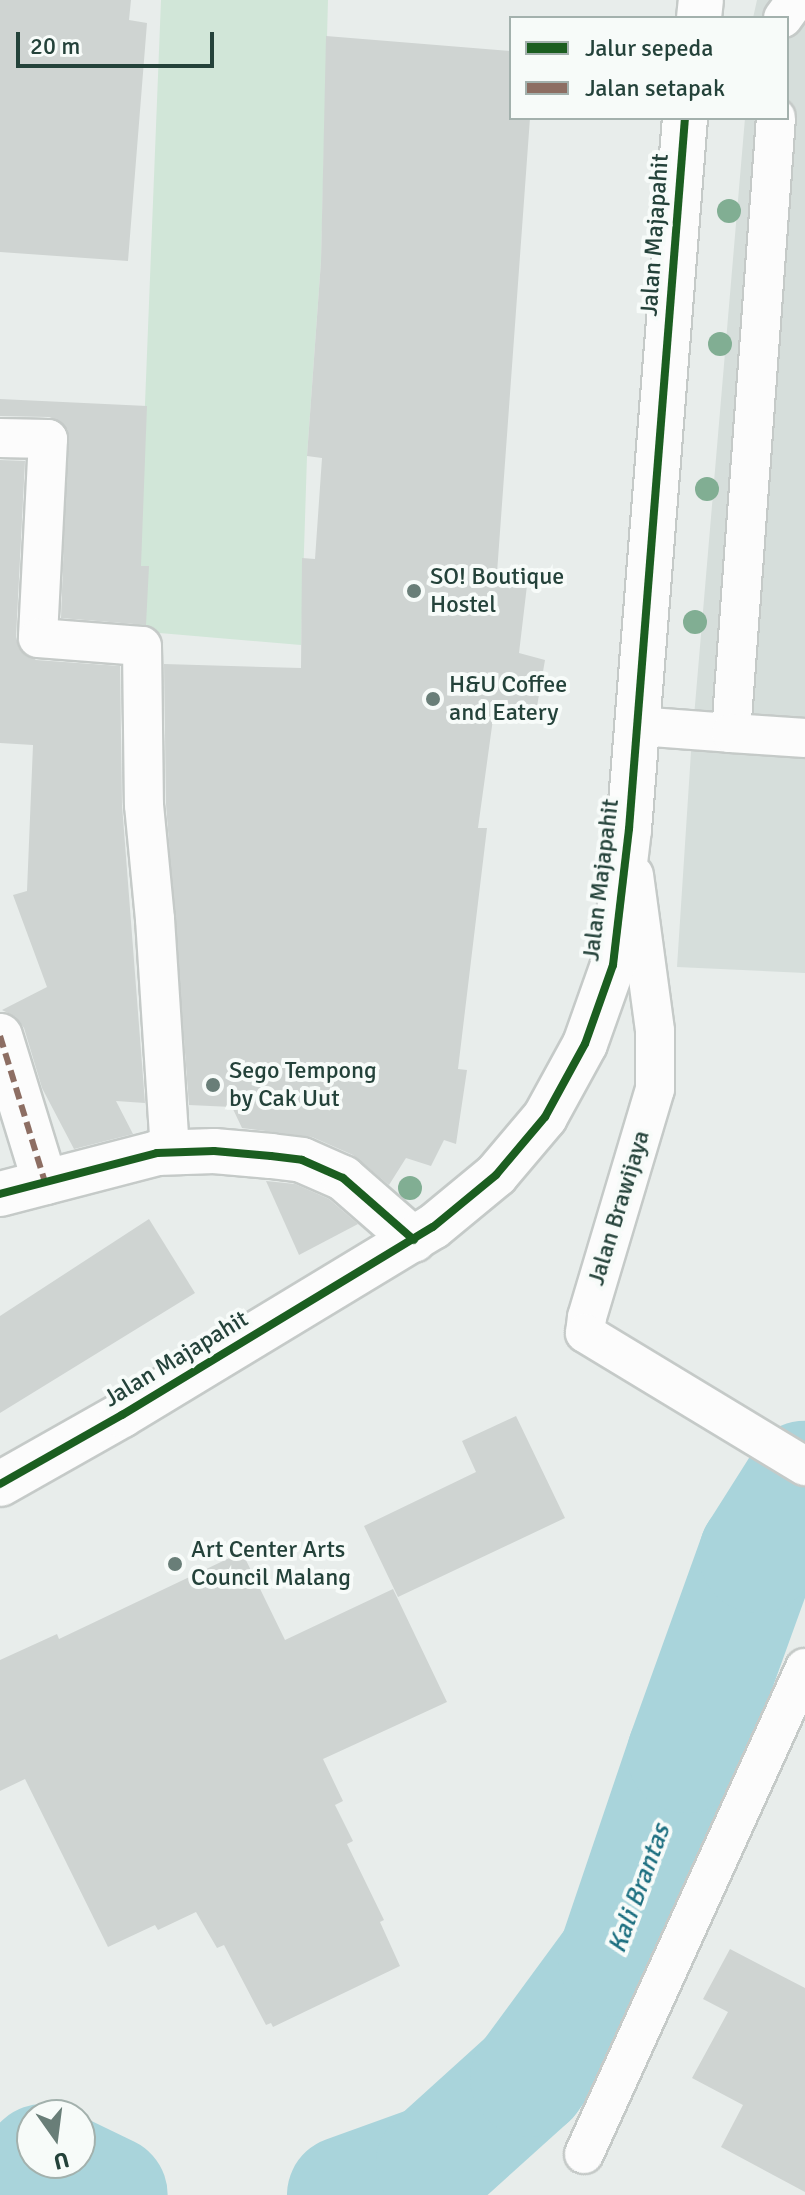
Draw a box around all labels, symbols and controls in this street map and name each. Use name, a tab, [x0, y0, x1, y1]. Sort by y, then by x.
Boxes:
scale bar	[20, 16, 218, 66]
legend	[509, 16, 789, 120]
text: 20 m	[30, 31, 80, 61]
text: Jalur sepeda	[585, 33, 713, 63]
text: Jalan setapak	[585, 73, 725, 103]
street label: Jalan Majapahit	[635, 153, 675, 317]
place label: SO! Boutique Hostel	[430, 563, 564, 619]
marker: SO! Boutique Hostel	[405, 582, 423, 600]
place label: H&U Coffee and Eatery	[449, 671, 567, 727]
marker: H&U Coffee and Eatery	[424, 690, 442, 708]
street label: Jalan Majapahit	[577, 797, 625, 963]
place label: Sego Tempong by Cak Uut	[229, 1057, 377, 1113]
marker: Sego Tempong by Cak Uut	[204, 1076, 222, 1094]
street label: Jalan Brawijaya	[582, 1127, 656, 1289]
street label: Jalan Majapahit	[99, 1305, 253, 1413]
place label: Art Center Arts Council Malang	[191, 1536, 351, 1592]
marker: Art Center Arts Council Malang	[166, 1555, 184, 1573]
water label: Kali Brantas	[602, 1820, 678, 1958]
north arrow	[16, 2099, 96, 2179]
text: U	[51, 2146, 72, 2176]

